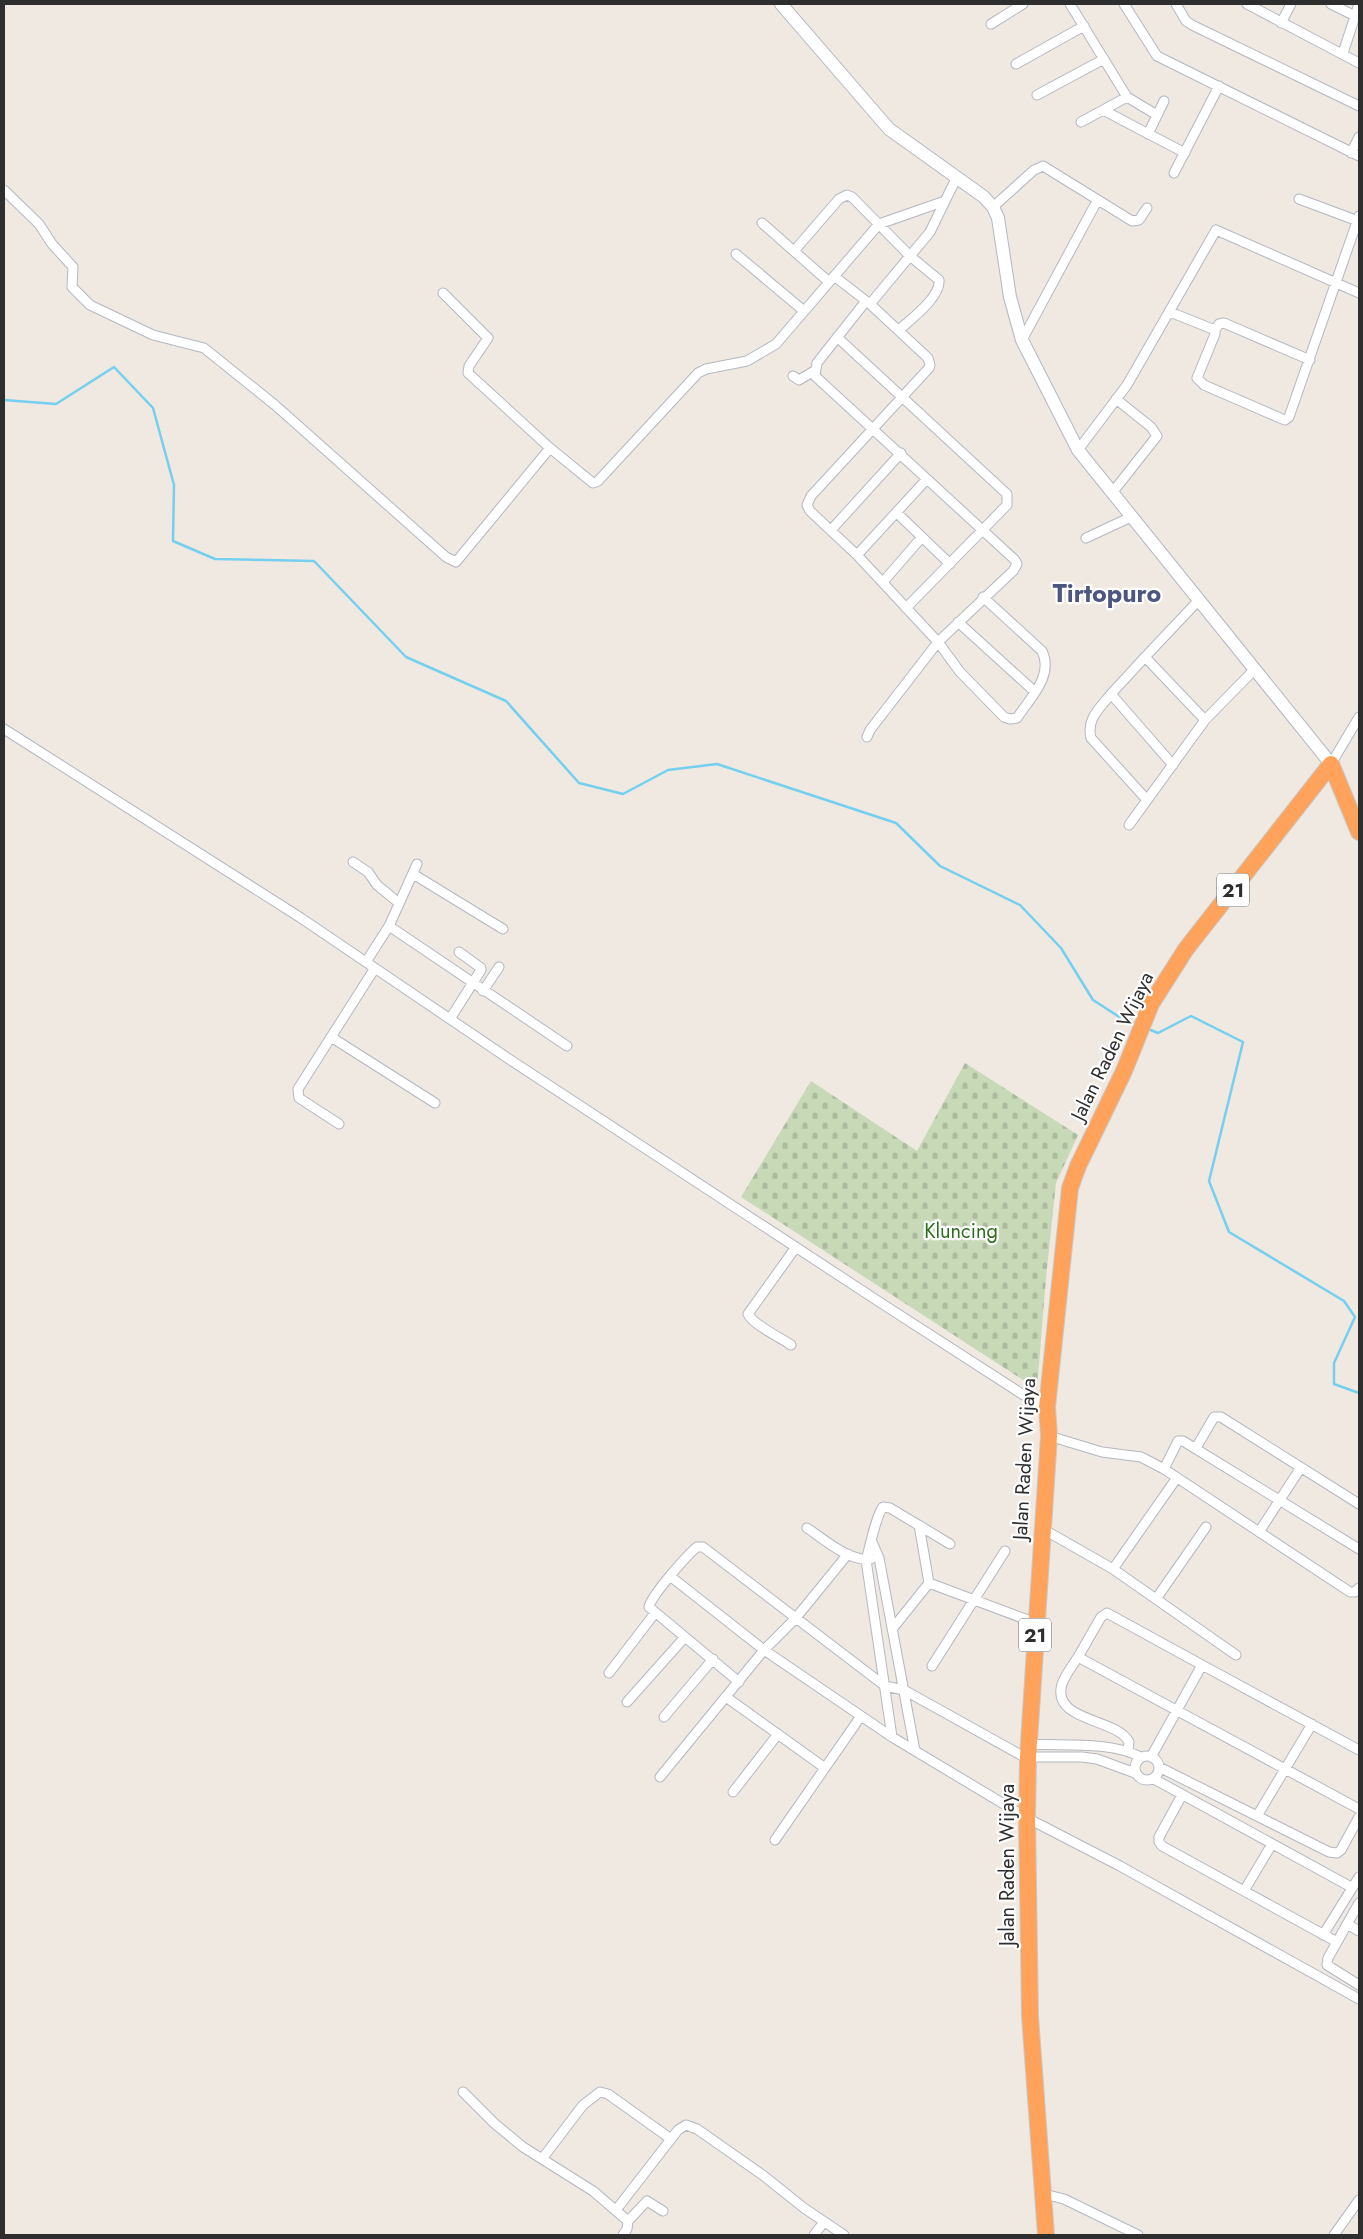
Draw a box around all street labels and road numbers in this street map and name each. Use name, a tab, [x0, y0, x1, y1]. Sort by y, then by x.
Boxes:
road number: 21	[1217, 874, 1249, 906]
street label: Jalan Raden Wijaya	[1063, 967, 1161, 1128]
street label: Jalan Raden Wijaya	[1006, 1377, 1043, 1544]
road number: 21	[1019, 1618, 1051, 1652]
street label: Jalan Raden Wijaya	[993, 1784, 1022, 1949]

